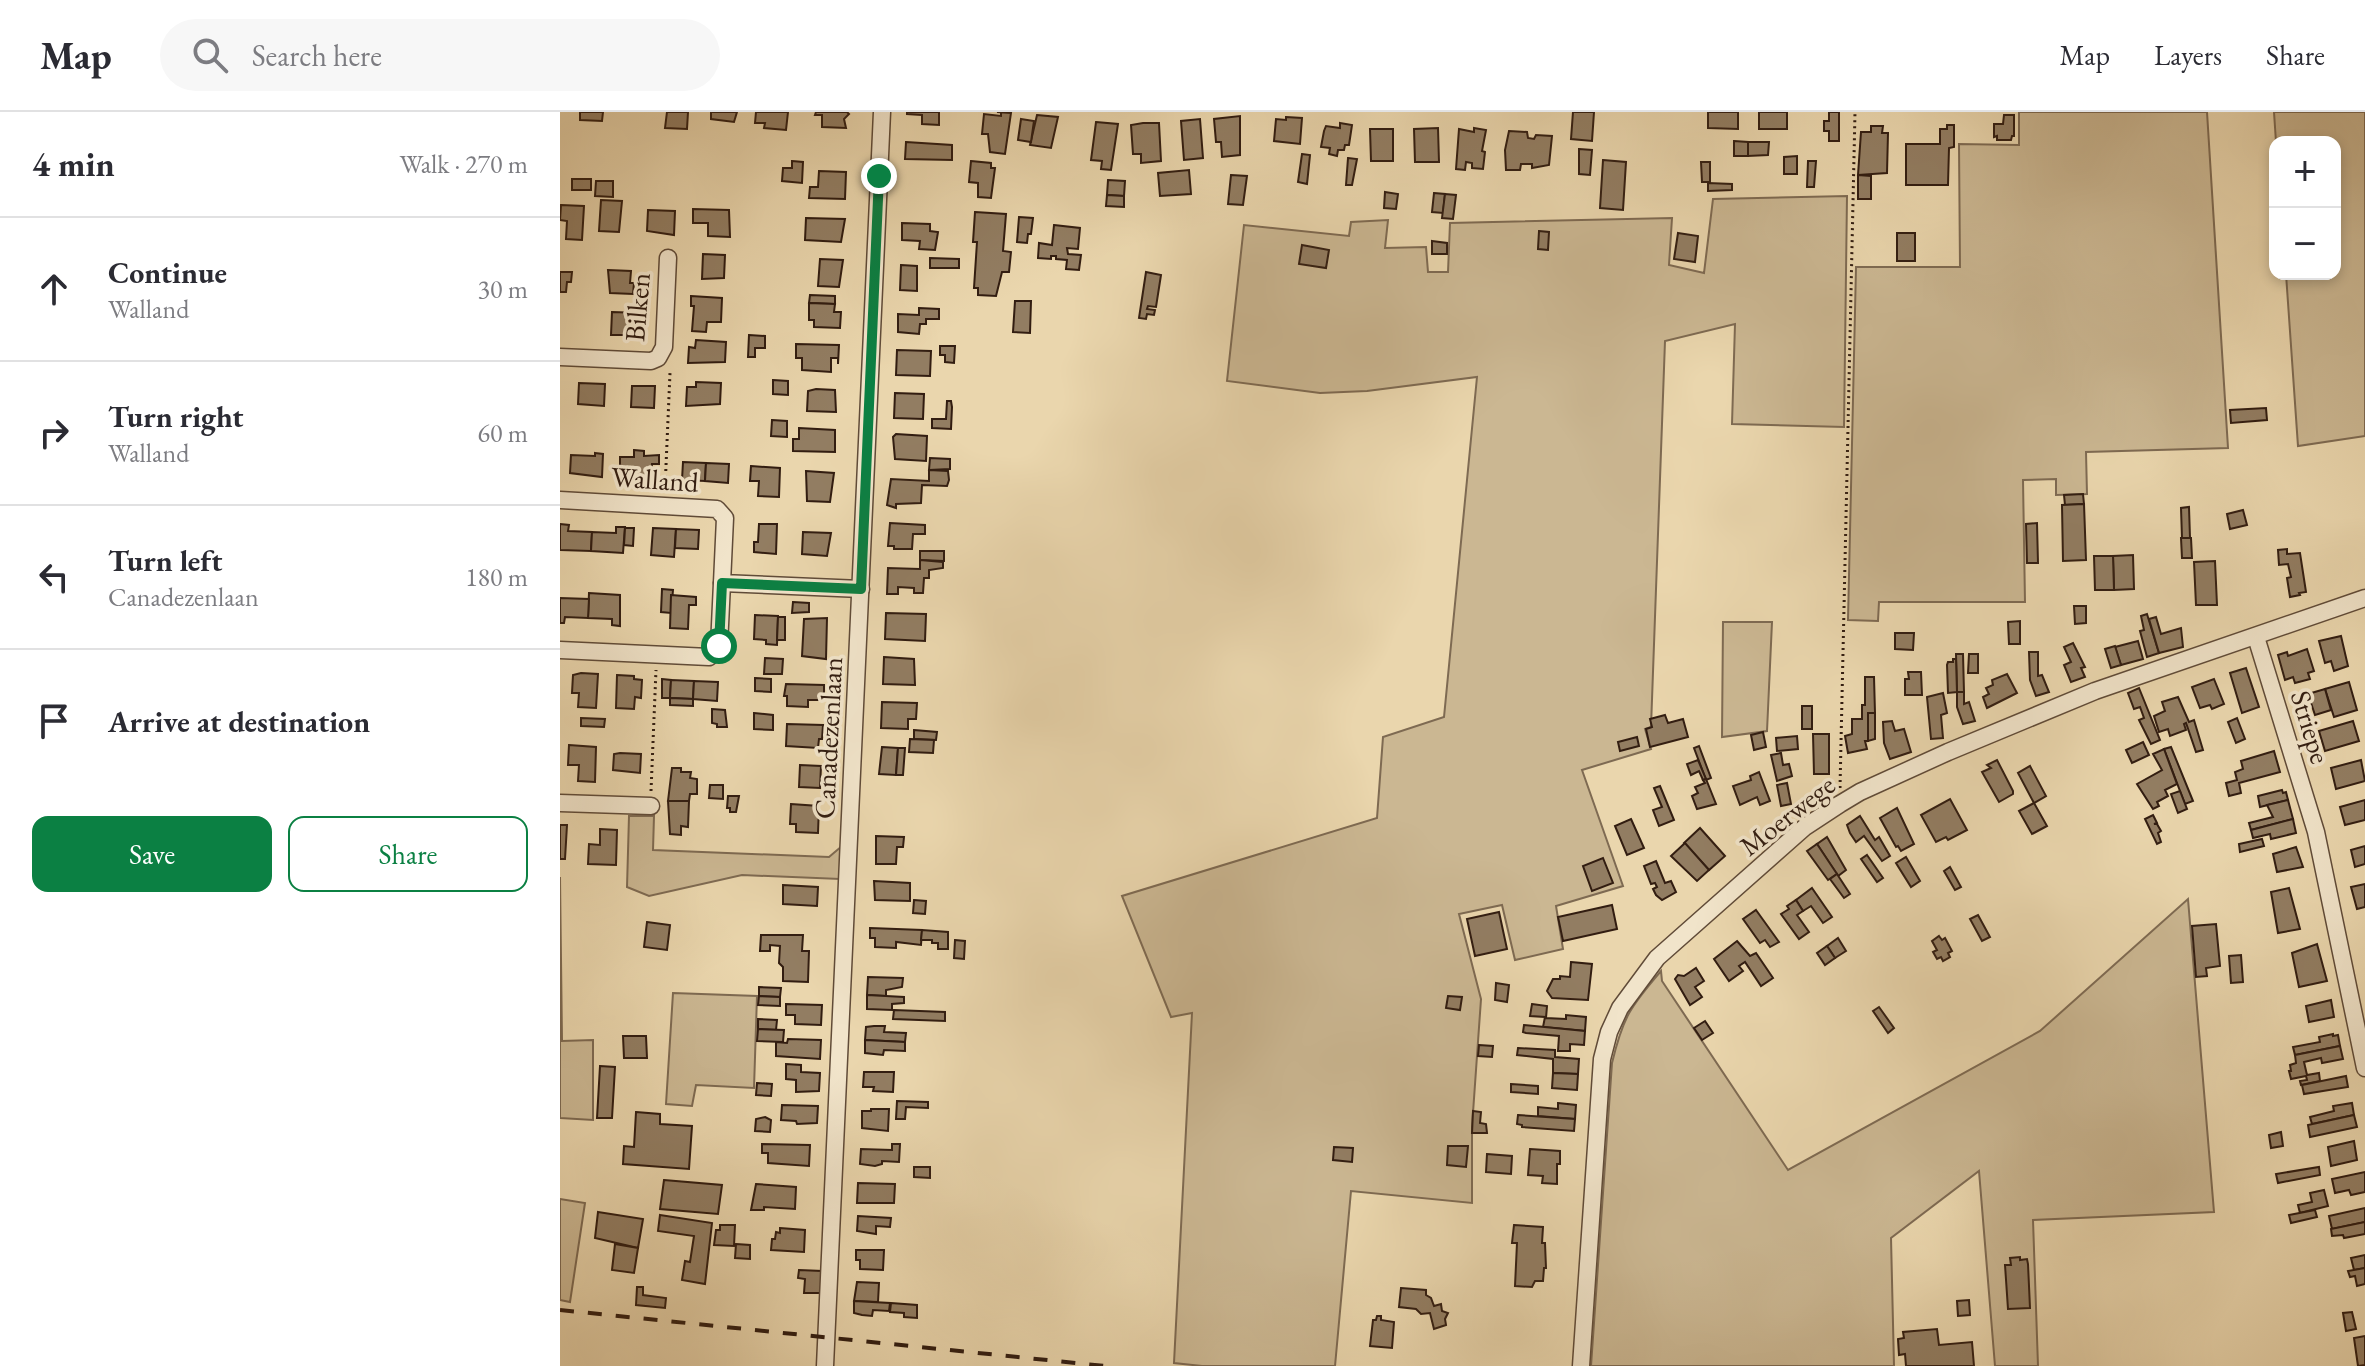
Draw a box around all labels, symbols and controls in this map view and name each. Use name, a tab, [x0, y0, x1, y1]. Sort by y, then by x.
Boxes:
search box	[160, 19, 720, 91]
text: Map	[40, 31, 112, 80]
icon: search	[188, 33, 232, 77]
text: Search here	[252, 36, 382, 75]
text: Map	[2060, 37, 2110, 73]
text: Layers	[2154, 37, 2222, 73]
text: Share	[2266, 37, 2325, 73]
map controls	[2269, 136, 2341, 280]
button: +	[2269, 136, 2341, 208]
text: 4 min	[32, 142, 115, 186]
text: Walk · 270 m	[400, 147, 528, 181]
route end	[861, 158, 897, 194]
button: −	[2269, 208, 2341, 280]
text: Continue	[108, 253, 227, 292]
icon: ahead	[32, 267, 76, 311]
street label: Bilken	[616, 271, 658, 343]
text: 30 m	[478, 272, 528, 306]
text: Walland	[108, 292, 189, 326]
text: Turn right	[108, 397, 244, 436]
icon: right	[32, 411, 76, 455]
text: 60 m	[478, 416, 528, 450]
text: Walland	[108, 436, 189, 470]
street label: Walland	[610, 458, 701, 500]
text: Turn left	[108, 541, 222, 580]
icon: left	[32, 555, 76, 599]
text: 180 m	[465, 560, 528, 594]
text: Canadezenlaan	[108, 580, 259, 614]
route start	[701, 628, 737, 664]
street label: Canadezenlaan	[806, 656, 850, 820]
street label: Striepe	[2283, 686, 2339, 768]
icon: arrive	[32, 699, 76, 743]
text: Arrive at destination	[108, 702, 370, 741]
street label: Moerwege	[1732, 767, 1842, 863]
button: Save	[32, 816, 272, 892]
button: Share	[288, 816, 528, 892]

